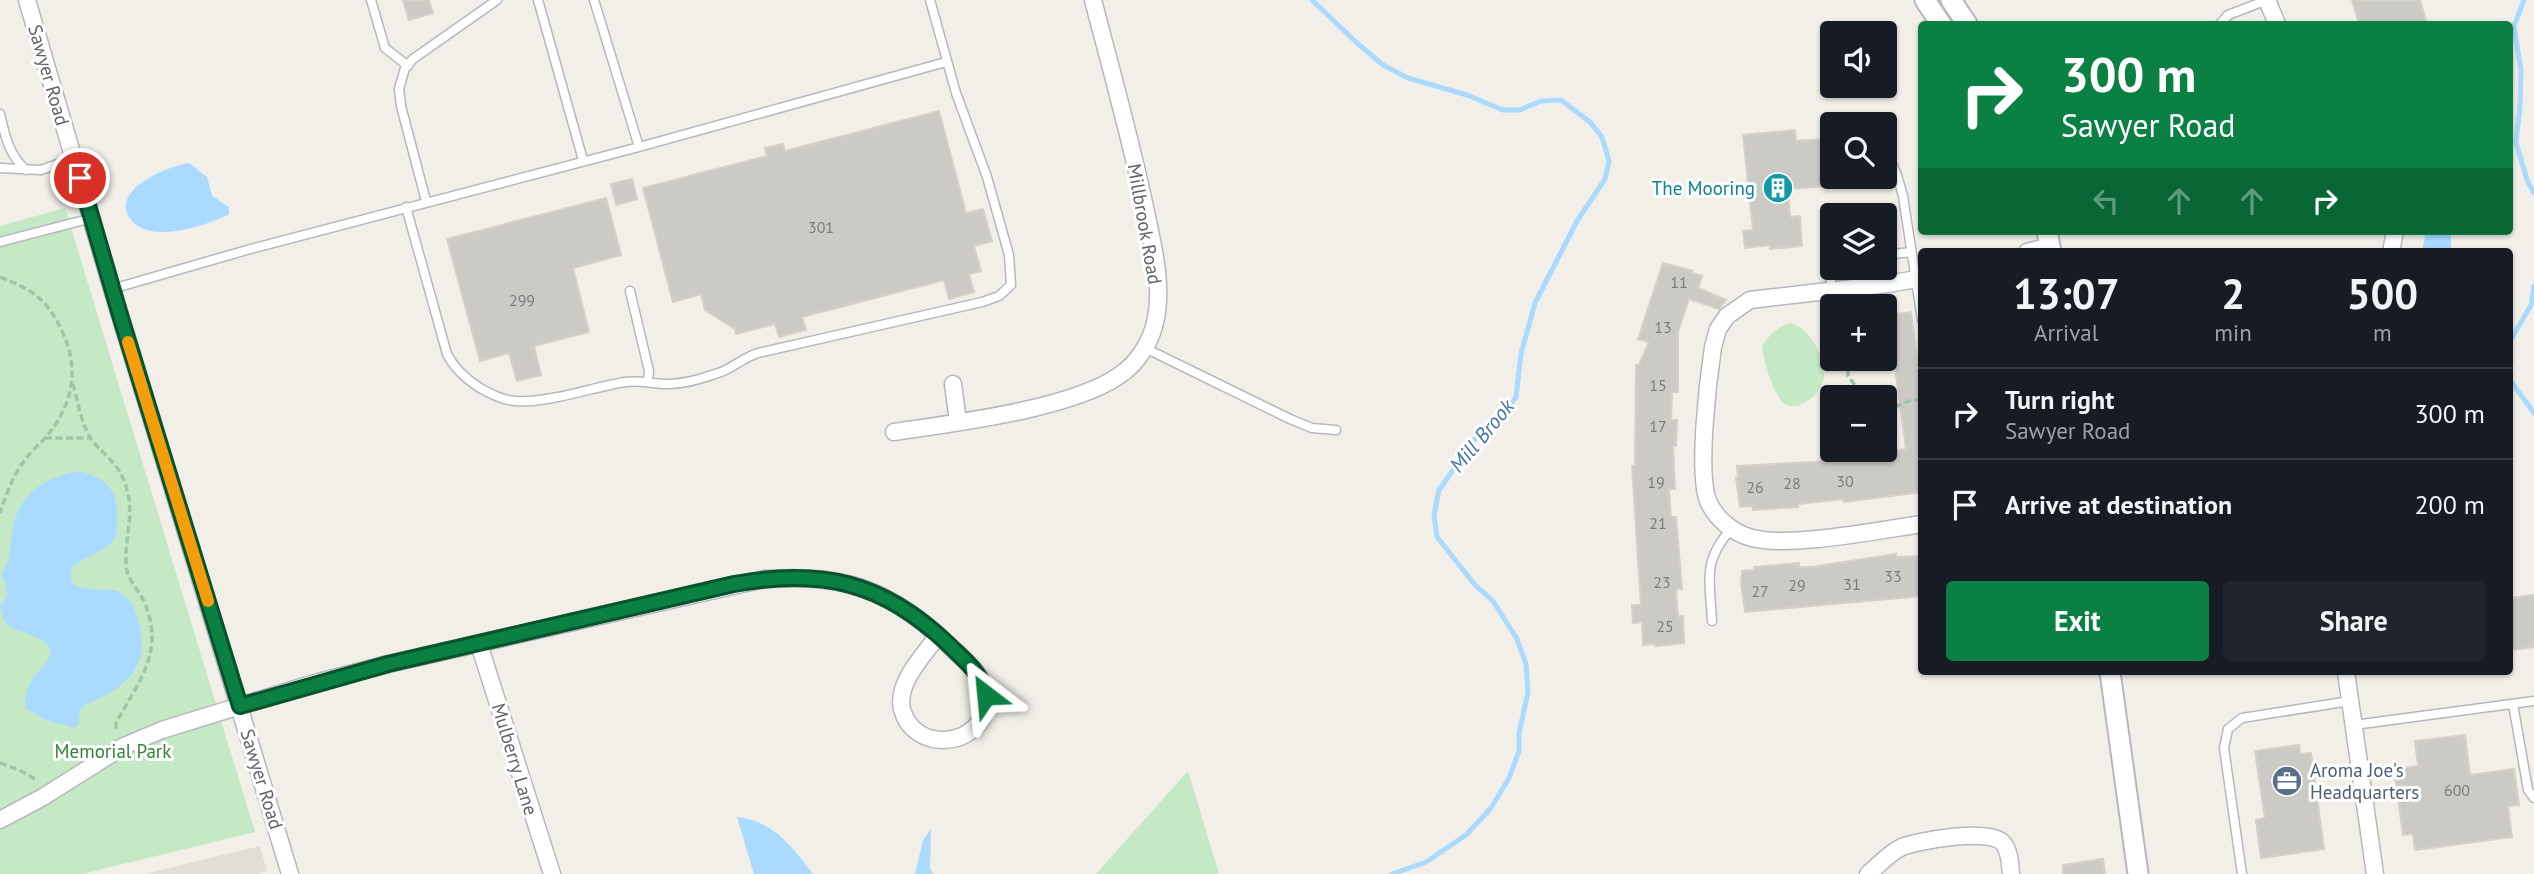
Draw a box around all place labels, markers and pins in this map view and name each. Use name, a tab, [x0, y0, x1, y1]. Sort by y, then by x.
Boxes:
pin	[50, 148, 110, 208]
building icon: The Mooring	[1761, 171, 1795, 205]
place label: The Mooring	[1652, 176, 1755, 200]
place label: Aroma Joe's Headquarters	[2310, 758, 2419, 804]
office icon: Aroma Joe's Headquarters	[2270, 764, 2304, 798]

